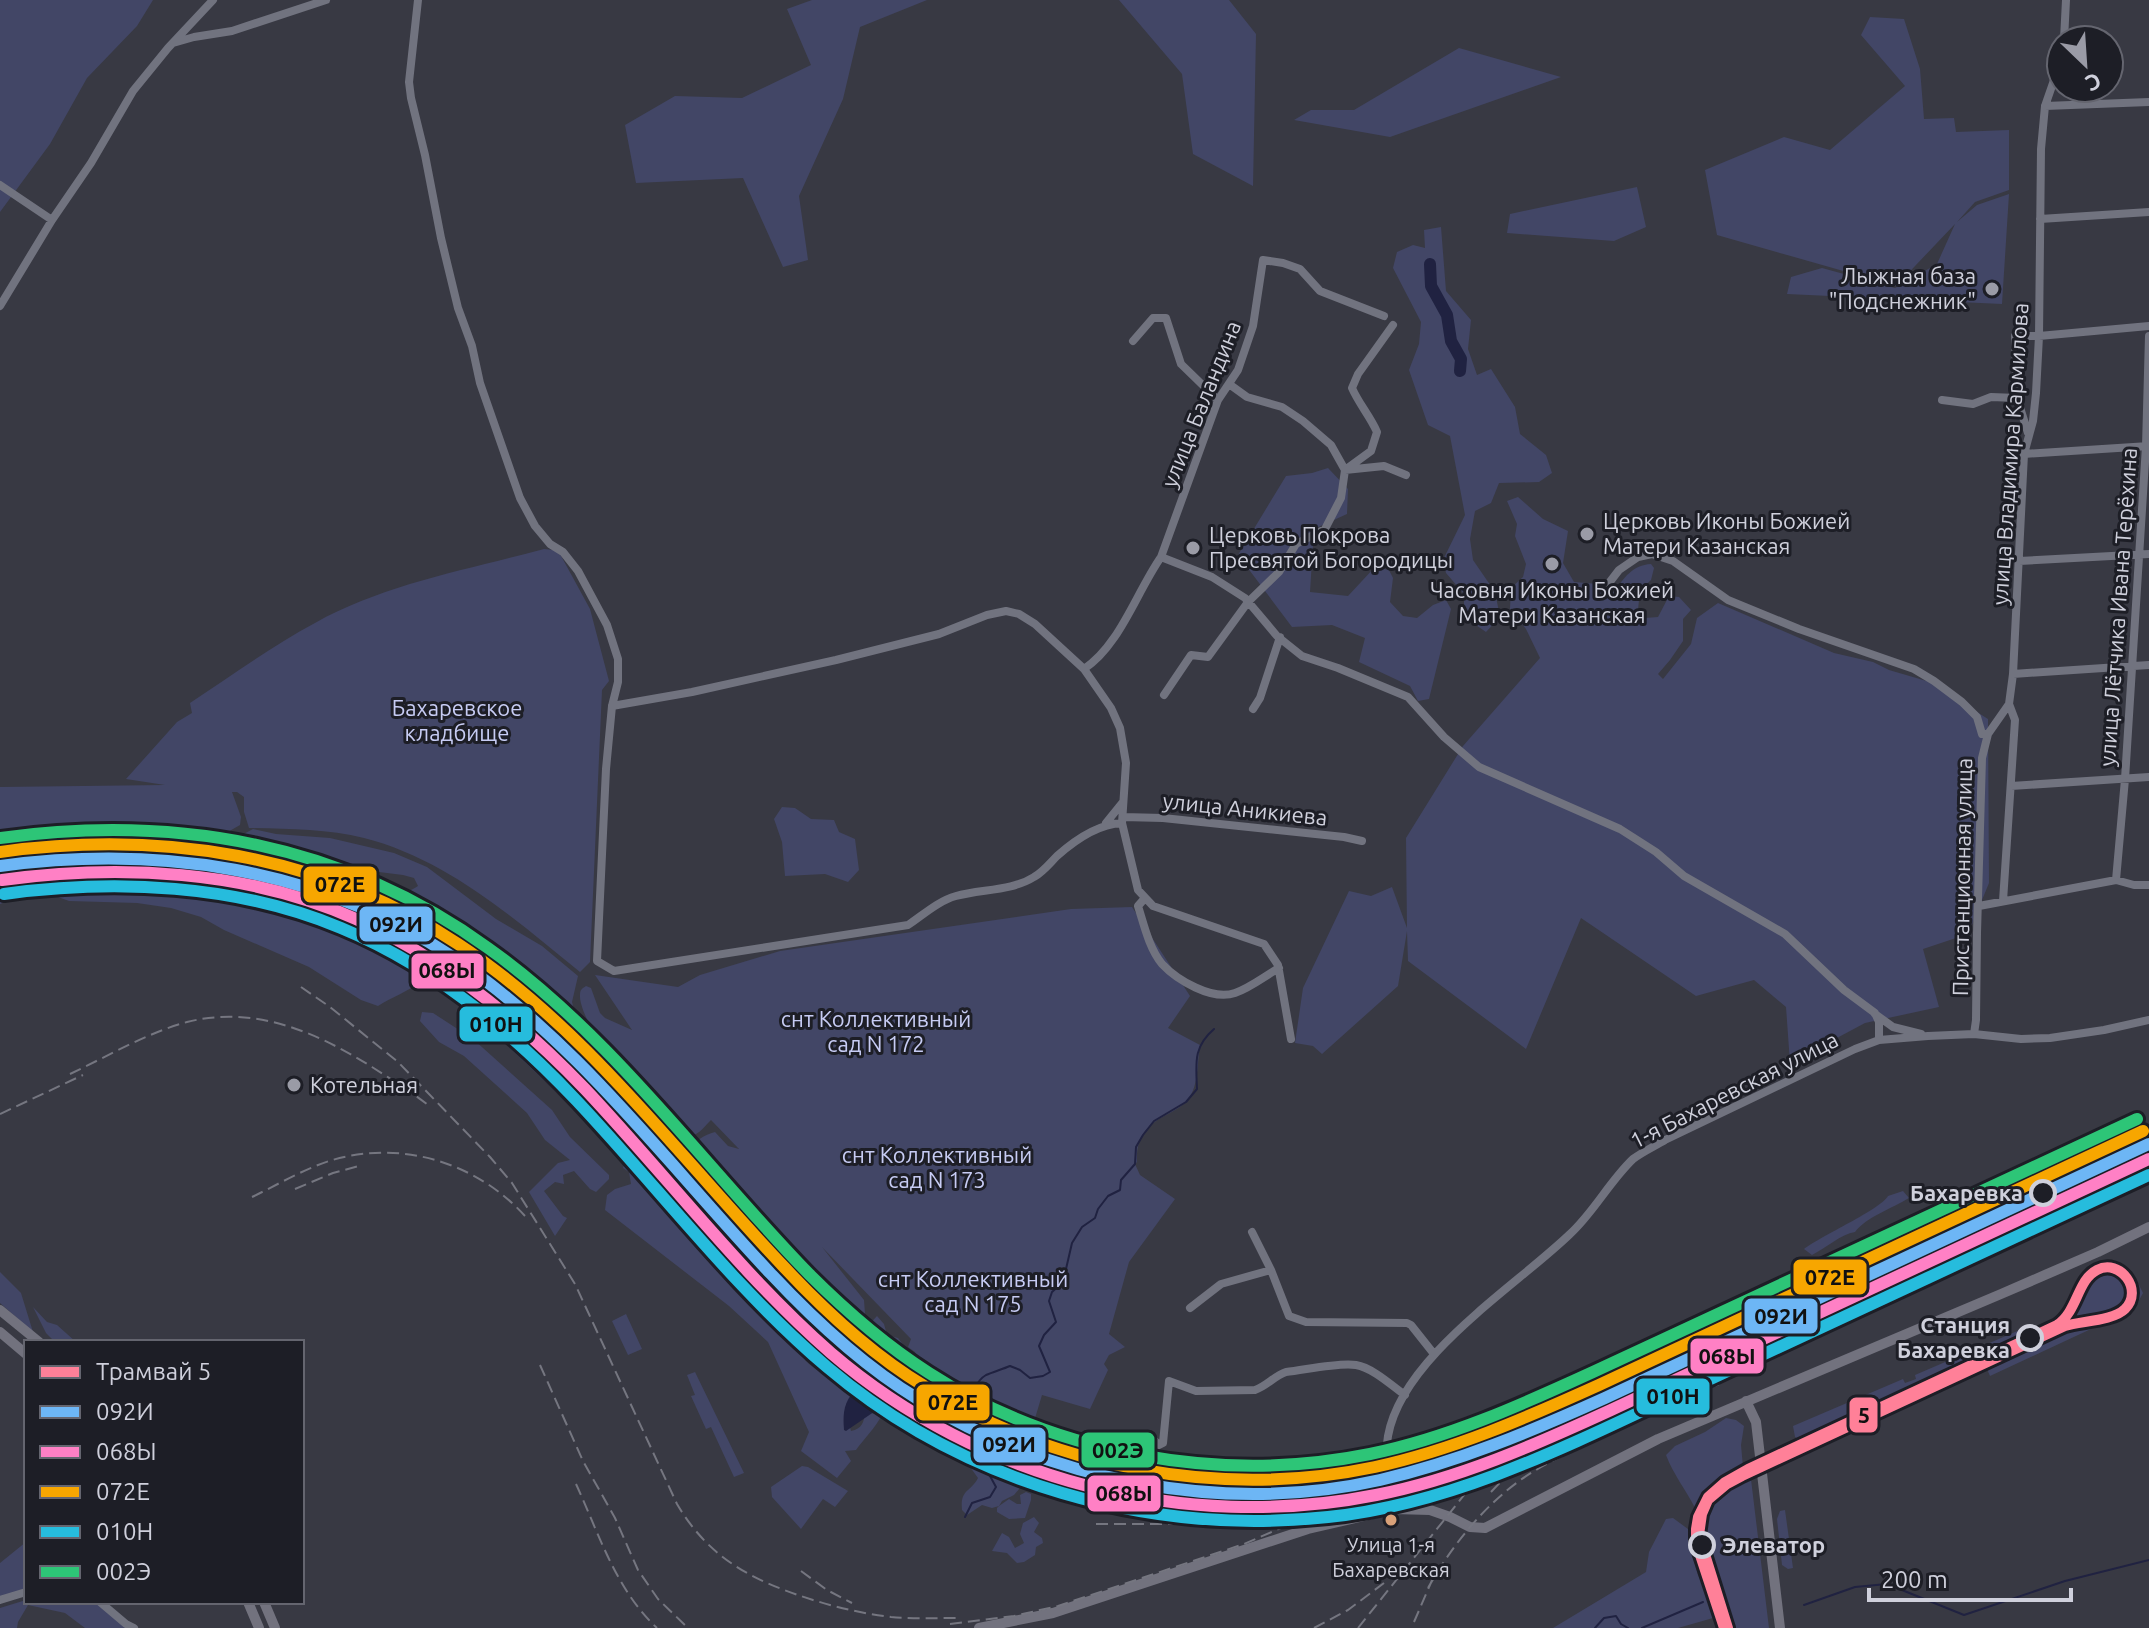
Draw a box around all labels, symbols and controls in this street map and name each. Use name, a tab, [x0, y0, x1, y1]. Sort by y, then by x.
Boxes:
north arrow	[2045, 24, 2125, 104]
text: С	[2082, 68, 2105, 97]
place label: Лыжная база "Подснежник"	[1829, 263, 1976, 313]
marker: Лыжная база "Подснежник"	[1983, 280, 2001, 298]
street label: улица Владимира Кармилова	[1986, 302, 2033, 606]
street label: улица Баландина	[1156, 317, 1245, 491]
street label: улица Лётчика Ивана Терёхина	[2094, 447, 2141, 767]
place label: Церковь Иконы Божией Матери Казанская	[1603, 508, 1850, 558]
place label: Церковь Покрова Пресвятой Богородицы	[1209, 522, 1453, 572]
marker: Церковь Иконы Божией Матери Казанская	[1578, 525, 1596, 543]
marker: Церковь Покрова Пресвятой Богородицы	[1184, 539, 1202, 557]
marker: Часовня Иконы Божией Матери Казанская	[1543, 555, 1561, 573]
place label: Часовня Иконы Божией Матери Казанская	[1430, 577, 1674, 627]
park label: Бахаревское кладбище	[392, 695, 522, 745]
street label: Пристанционная улица	[1947, 758, 1976, 996]
street label: улица Аникиева	[1162, 787, 1329, 830]
line badge: 072Е	[302, 865, 378, 904]
text: 072Е	[315, 871, 365, 896]
line badge: 092И	[358, 905, 434, 943]
text: 092И	[369, 911, 423, 936]
line badge: 068Ы	[410, 952, 485, 990]
text: 068Ы	[418, 957, 476, 982]
line badge: 010Н	[458, 1005, 534, 1043]
park label: снт Коллективный сад N 172	[781, 1006, 971, 1056]
text: 010Н	[469, 1011, 523, 1036]
street label: 1-я Бахаревская улица	[1626, 1026, 1842, 1153]
place label: Котельная	[310, 1072, 418, 1097]
marker: Котельная	[285, 1076, 303, 1094]
park label: снт Коллективный сад N 173	[842, 1142, 1032, 1192]
place label: Бахаревка	[1910, 1180, 2023, 1205]
marker: Бахаревка	[2030, 1180, 2056, 1206]
line badge: 072Е	[1792, 1258, 1868, 1296]
text: 072Е	[1805, 1264, 1855, 1289]
park label: снт Коллективный сад N 175	[878, 1266, 1068, 1316]
line badge: 092И	[1743, 1297, 1819, 1335]
text: 092И	[1754, 1303, 1808, 1328]
place label: Станция Бахаревка	[1897, 1312, 2010, 1362]
marker: Станция Бахаревка	[2017, 1325, 2043, 1351]
line badge: 068Ы	[1689, 1337, 1765, 1375]
legend	[24, 1340, 304, 1604]
text: 068Ы	[1698, 1343, 1756, 1368]
text: Трамвай 5	[96, 1358, 211, 1385]
line badge: 010Н	[1635, 1377, 1711, 1416]
line badge: 072Е	[915, 1383, 991, 1422]
text: 010Н	[1646, 1383, 1700, 1408]
text: 072Е	[928, 1389, 978, 1414]
line badge: 5	[1848, 1396, 1879, 1434]
text: 092И	[96, 1398, 154, 1425]
text: 5	[1858, 1402, 1870, 1427]
line badge: 092И	[972, 1426, 1047, 1464]
text: 092И	[982, 1431, 1036, 1456]
line badge: 002Э	[1080, 1431, 1156, 1469]
text: 002Э	[1092, 1437, 1144, 1462]
text: 068Ы	[96, 1438, 157, 1465]
line badge: 068Ы	[1086, 1474, 1162, 1513]
text: 072Е	[96, 1478, 150, 1505]
text: 068Ы	[1095, 1480, 1153, 1505]
marker: Улица 1-я Бахаревская	[1383, 1512, 1399, 1528]
text: 010Н	[96, 1518, 153, 1545]
marker: Элеватор	[1689, 1532, 1715, 1558]
place label: Элеватор	[1722, 1532, 1825, 1557]
place label: Улица 1-я Бахаревская	[1332, 1533, 1450, 1581]
scale bar	[1869, 1552, 2071, 1602]
text: 002Э	[96, 1558, 151, 1585]
text: 200 m	[1881, 1566, 1948, 1593]

